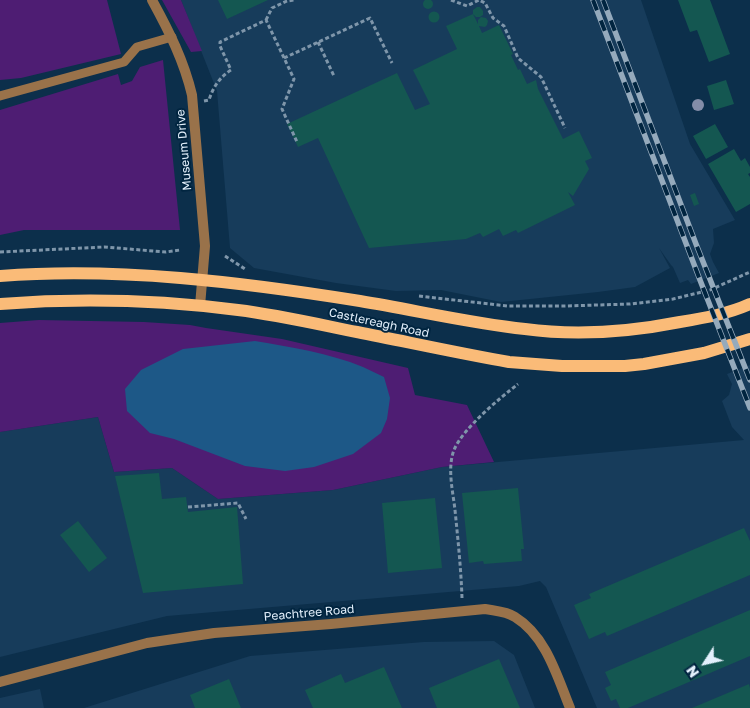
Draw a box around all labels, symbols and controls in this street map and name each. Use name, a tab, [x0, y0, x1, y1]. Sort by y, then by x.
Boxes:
street label: Museum Drive	[173, 109, 195, 191]
street label: Castlereagh Road	[328, 305, 430, 341]
street label: Peachtree Road	[263, 602, 355, 624]
north arrow	[680, 638, 730, 688]
text: N	[682, 663, 702, 681]

